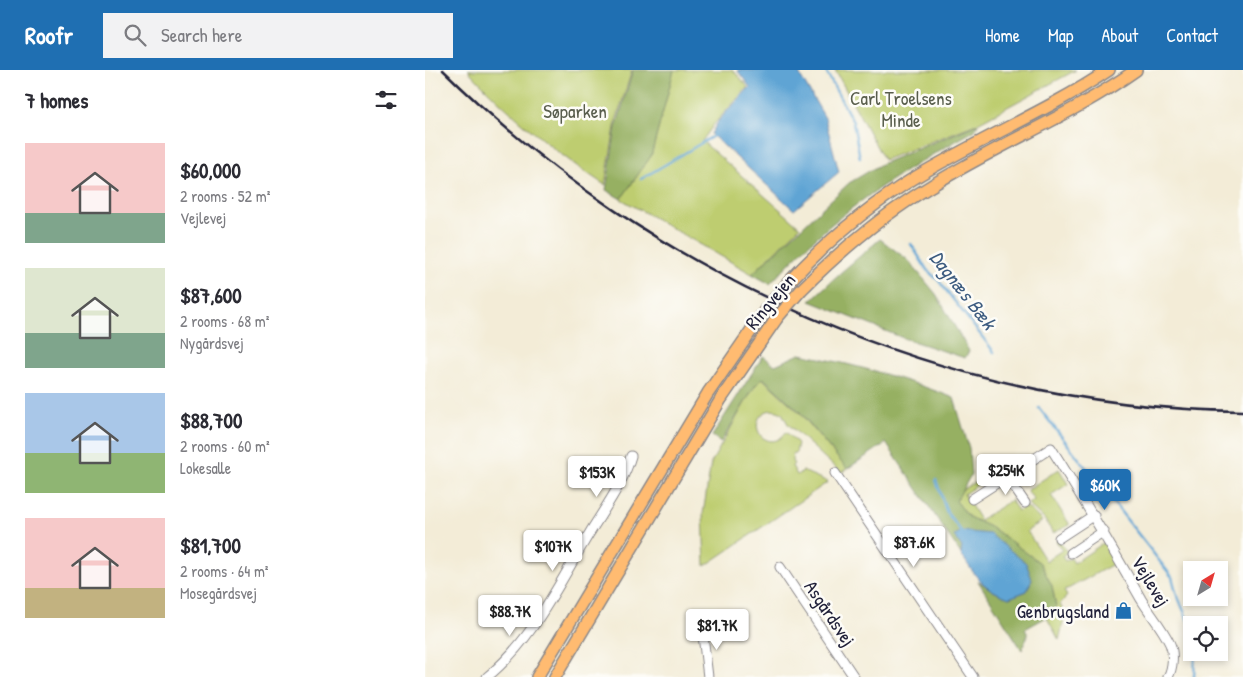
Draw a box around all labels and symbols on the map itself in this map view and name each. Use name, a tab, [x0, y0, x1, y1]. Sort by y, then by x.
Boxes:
park label: Carl Troelsens Minde	[850, 85, 952, 133]
park label: Søparken	[543, 98, 607, 124]
water label: Dagnæs Bæk	[923, 245, 1004, 337]
street label: Ringvejen	[739, 267, 801, 335]
pin: $254K	[971, 454, 1041, 496]
pin: $153K	[562, 456, 632, 498]
pin: $60K	[1075, 468, 1135, 511]
pin: $87.6K	[873, 526, 955, 568]
pin: $107K	[518, 530, 588, 572]
street label: Vejlevej	[1126, 551, 1176, 611]
north arrow	[1183, 561, 1227, 606]
street label: Asgårdsvej	[798, 575, 862, 651]
pin: $88.7K	[469, 594, 551, 637]
place label: Genbrugsland	[1017, 598, 1110, 624]
shop icon: Genbrugsland	[1113, 601, 1133, 621]
pin: $81.7K	[676, 608, 758, 651]

